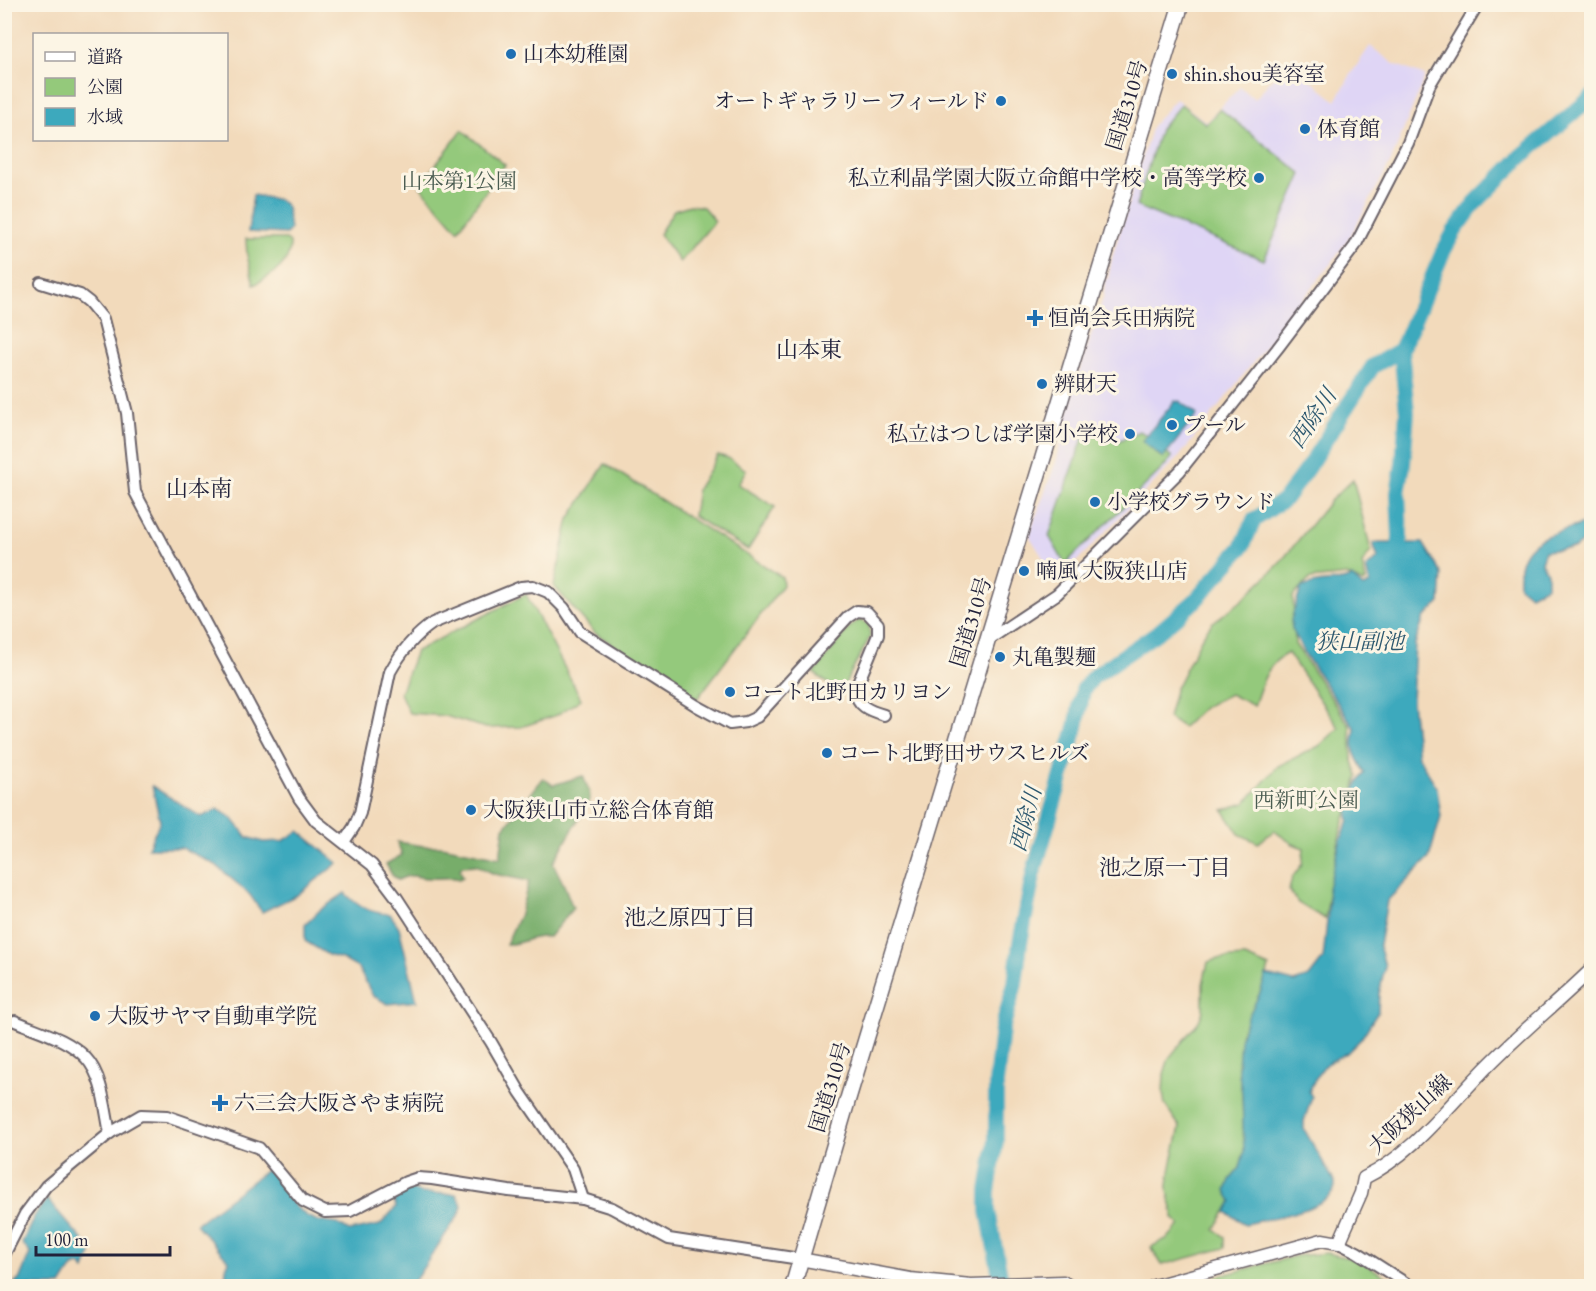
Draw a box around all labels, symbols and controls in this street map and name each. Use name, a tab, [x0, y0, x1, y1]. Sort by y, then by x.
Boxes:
legend	[33, 33, 228, 141]
place label: 山本幼稚園	[523, 40, 628, 67]
text: 道路	[87, 45, 123, 68]
marker: 山本幼稚園	[504, 47, 518, 61]
street label: 国道310号	[1100, 56, 1153, 153]
place label: shin.shou美容室	[1184, 60, 1325, 87]
marker: shin.shou美容室	[1165, 67, 1179, 81]
text: 公園	[87, 75, 123, 98]
place label: オートギャラリー フィールド	[714, 87, 989, 114]
marker: オートギャラリー フィールド	[994, 94, 1008, 108]
text: 水域	[87, 105, 123, 128]
place label: 体育館	[1317, 115, 1380, 142]
marker: 体育館	[1298, 122, 1312, 136]
place label: 私立利晶学園大阪立命館中学校・高等学校	[848, 164, 1247, 191]
park label: 山本第1公園	[401, 167, 517, 194]
marker: 私立利晶学園大阪立命館中学校・高等学校	[1252, 171, 1266, 185]
place label: 恒尚会兵田病院	[1048, 304, 1195, 331]
marker: 恒尚会兵田病院	[1026, 309, 1044, 327]
district label: 山本東	[776, 335, 842, 364]
place label: 辨財天	[1054, 370, 1117, 397]
marker: 辨財天	[1035, 377, 1049, 391]
water label: 西除川	[1282, 381, 1344, 454]
place label: プール	[1184, 411, 1246, 438]
marker: プール	[1165, 418, 1179, 432]
place label: 私立はつしば学園小学校	[887, 420, 1118, 447]
marker: 私立はつしば学園小学校	[1123, 427, 1137, 441]
district label: 山本南	[166, 474, 232, 503]
place label: 小学校グラウンド	[1107, 488, 1275, 515]
marker: 小学校グラウンド	[1088, 495, 1102, 509]
place label: 喃風 大阪狭山店	[1036, 557, 1187, 584]
marker: 喃風 大阪狭山店	[1017, 564, 1031, 578]
street label: 国道310号	[944, 573, 997, 670]
water label: 狭山副池	[1316, 627, 1407, 656]
place label: 丸亀製麺	[1012, 643, 1096, 670]
marker: 丸亀製麺	[993, 650, 1007, 664]
place label: コート北野田カリヨン	[742, 678, 952, 705]
marker: コート北野田カリヨン	[723, 685, 737, 699]
place label: コート北野田サウスヒルズ	[839, 739, 1090, 766]
marker: コート北野田サウスヒルズ	[820, 746, 834, 760]
water label: 西除川	[1003, 782, 1049, 855]
park label: 西新町公園	[1254, 786, 1359, 813]
place label: 大阪狭山市立総合体育館	[483, 796, 714, 823]
marker: 大阪狭山市立総合体育館	[464, 803, 478, 817]
district label: 池之原一丁目	[1099, 853, 1231, 882]
district label: 池之原四丁目	[624, 903, 756, 932]
place label: 大阪サヤマ自動車学院	[107, 1002, 317, 1029]
marker: 大阪サヤマ自動車学院	[88, 1009, 102, 1023]
street label: 国道310号	[803, 1038, 856, 1135]
street label: 大阪狭山線	[1362, 1068, 1457, 1159]
place label: 六三会大阪さやま病院	[234, 1089, 444, 1116]
marker: 六三会大阪さやま病院	[211, 1094, 229, 1112]
scale bar	[36, 1219, 170, 1257]
text: 100 m	[45, 1228, 89, 1251]

